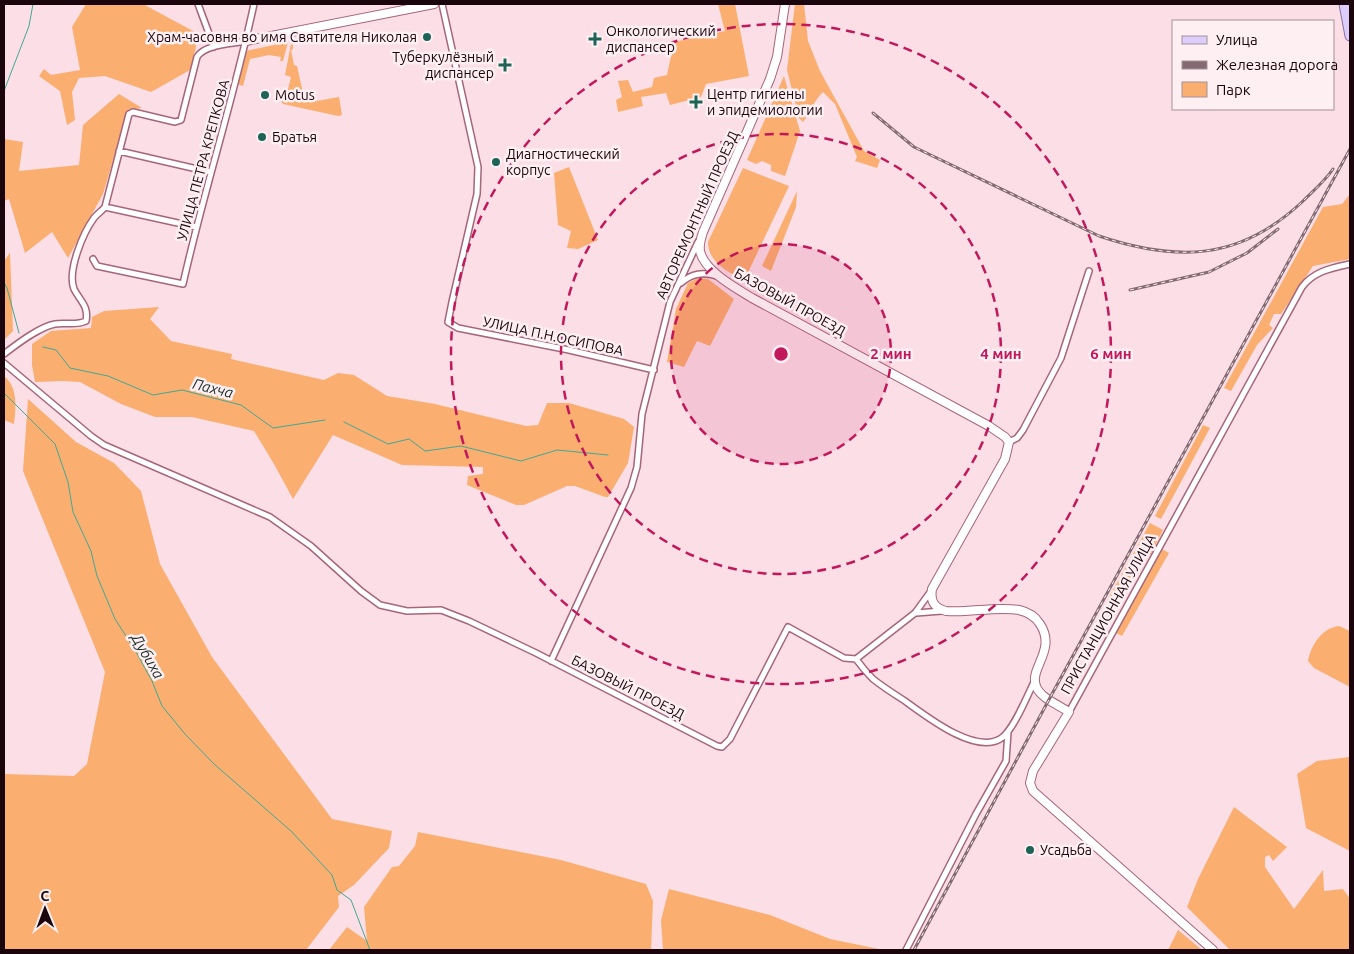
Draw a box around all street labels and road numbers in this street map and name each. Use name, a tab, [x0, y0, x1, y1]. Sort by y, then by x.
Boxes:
street label: УЛИЦА ПЕТРА КРЕПКОВА	[174, 78, 232, 242]
street label: АВТОРЕМОНТНЫЙ ПРОЕЗД	[652, 128, 741, 301]
street label: БАЗОВЫЙ ПРОЕЗД	[732, 264, 849, 339]
street label: УЛИЦА П.Н.ОСИПОВА	[481, 313, 625, 359]
street label: ПРИСТАНЦИОННАЯ УЛИЦА	[1057, 531, 1159, 697]
street label: БАЗОВЫЙ ПРОЕЗД	[569, 651, 688, 723]

